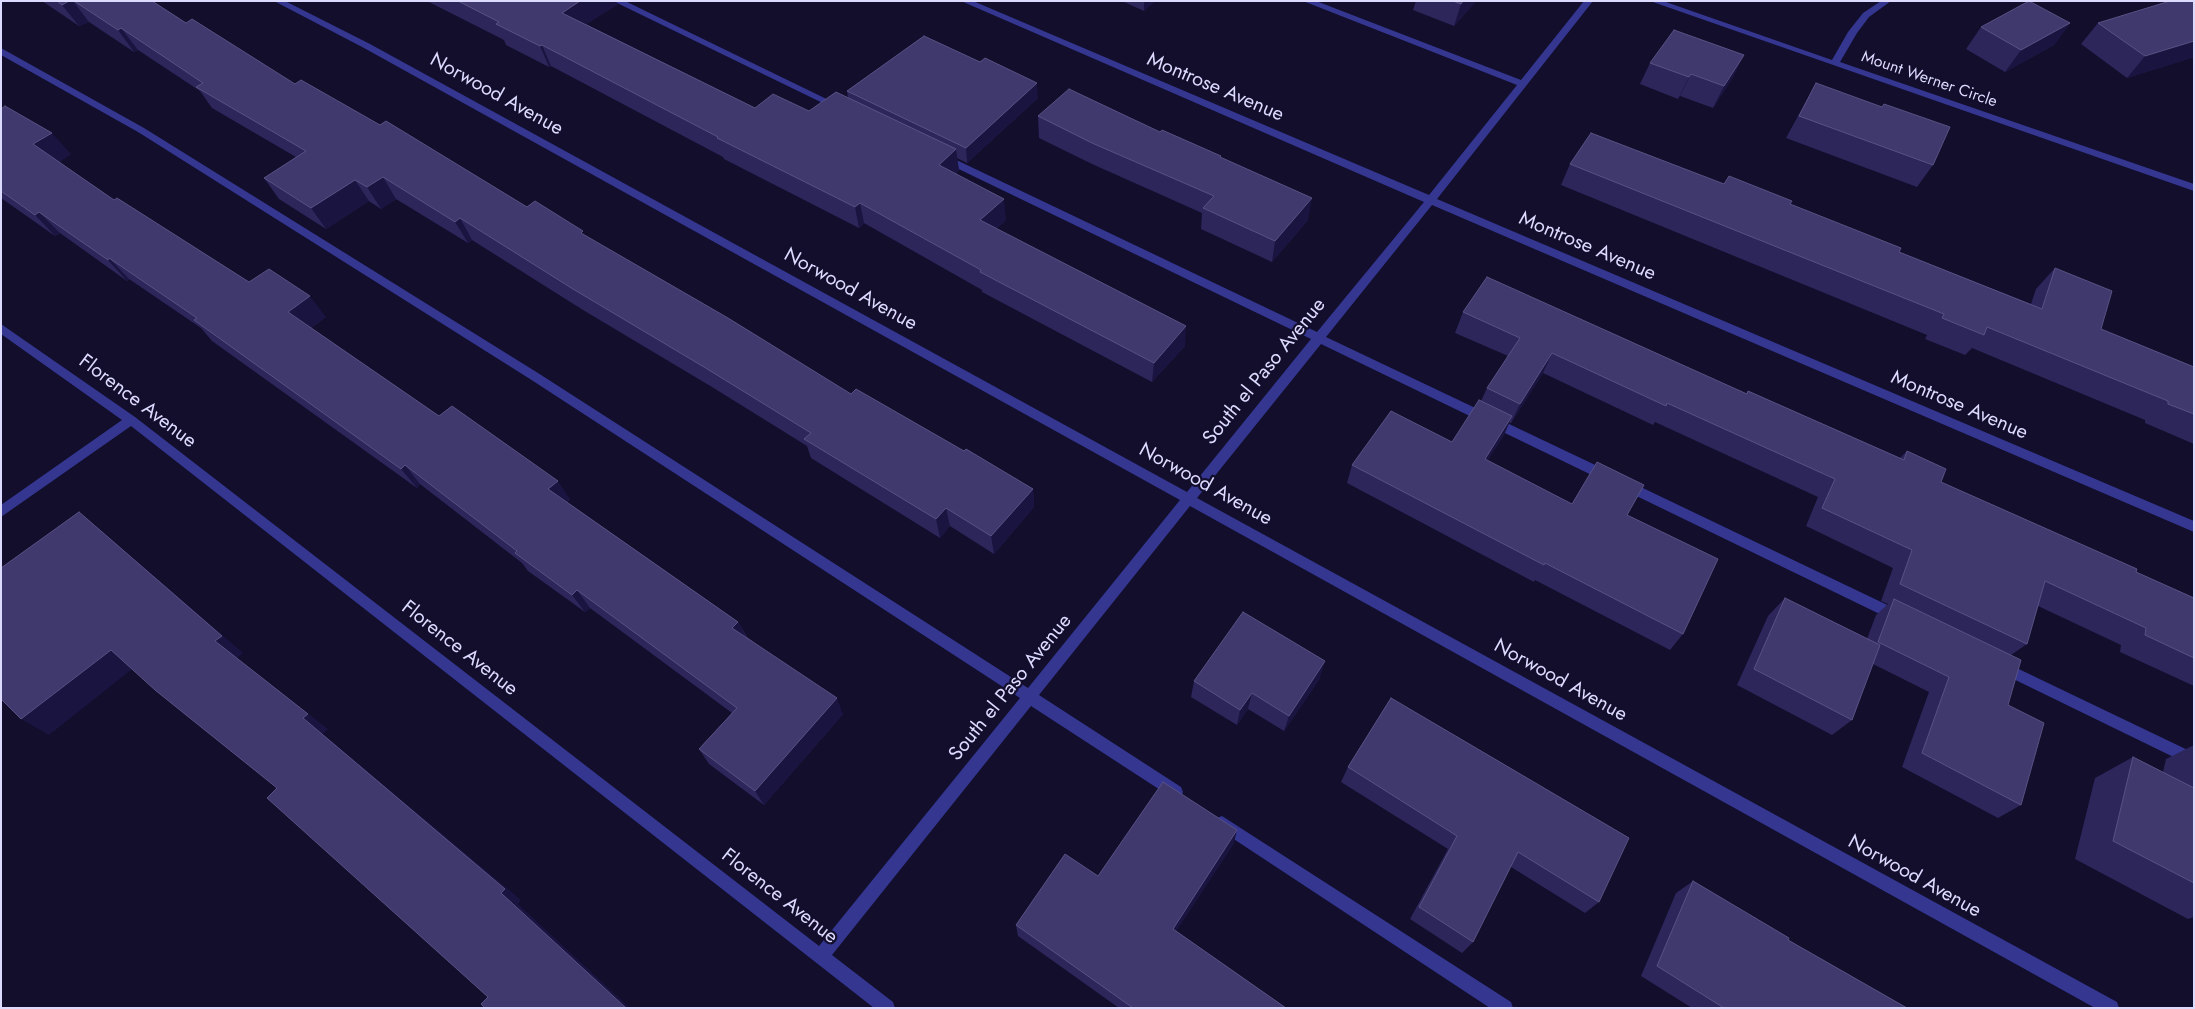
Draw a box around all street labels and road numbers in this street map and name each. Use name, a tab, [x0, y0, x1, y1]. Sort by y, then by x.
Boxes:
street label: Norwood Avenue	[425, 48, 567, 142]
street label: Montrose Avenue	[1143, 48, 1287, 128]
street label: Mount Werner Circle	[1859, 48, 1999, 112]
street label: Montrose Avenue	[1515, 207, 1659, 287]
street label: Norwood Avenue	[779, 243, 921, 337]
street label: South el Paso Avenue	[1198, 294, 1332, 450]
street label: Florence Avenue	[73, 350, 201, 454]
street label: Montrose Avenue	[1887, 366, 2031, 446]
street label: Norwood Avenue	[1134, 438, 1276, 532]
street label: Florence Avenue	[396, 596, 522, 702]
street label: South el Paso Avenue	[944, 610, 1078, 766]
street label: Norwood Avenue	[1489, 634, 1631, 728]
street label: Norwood Avenue	[1843, 830, 1985, 924]
street label: Florence Avenue	[716, 844, 842, 950]

